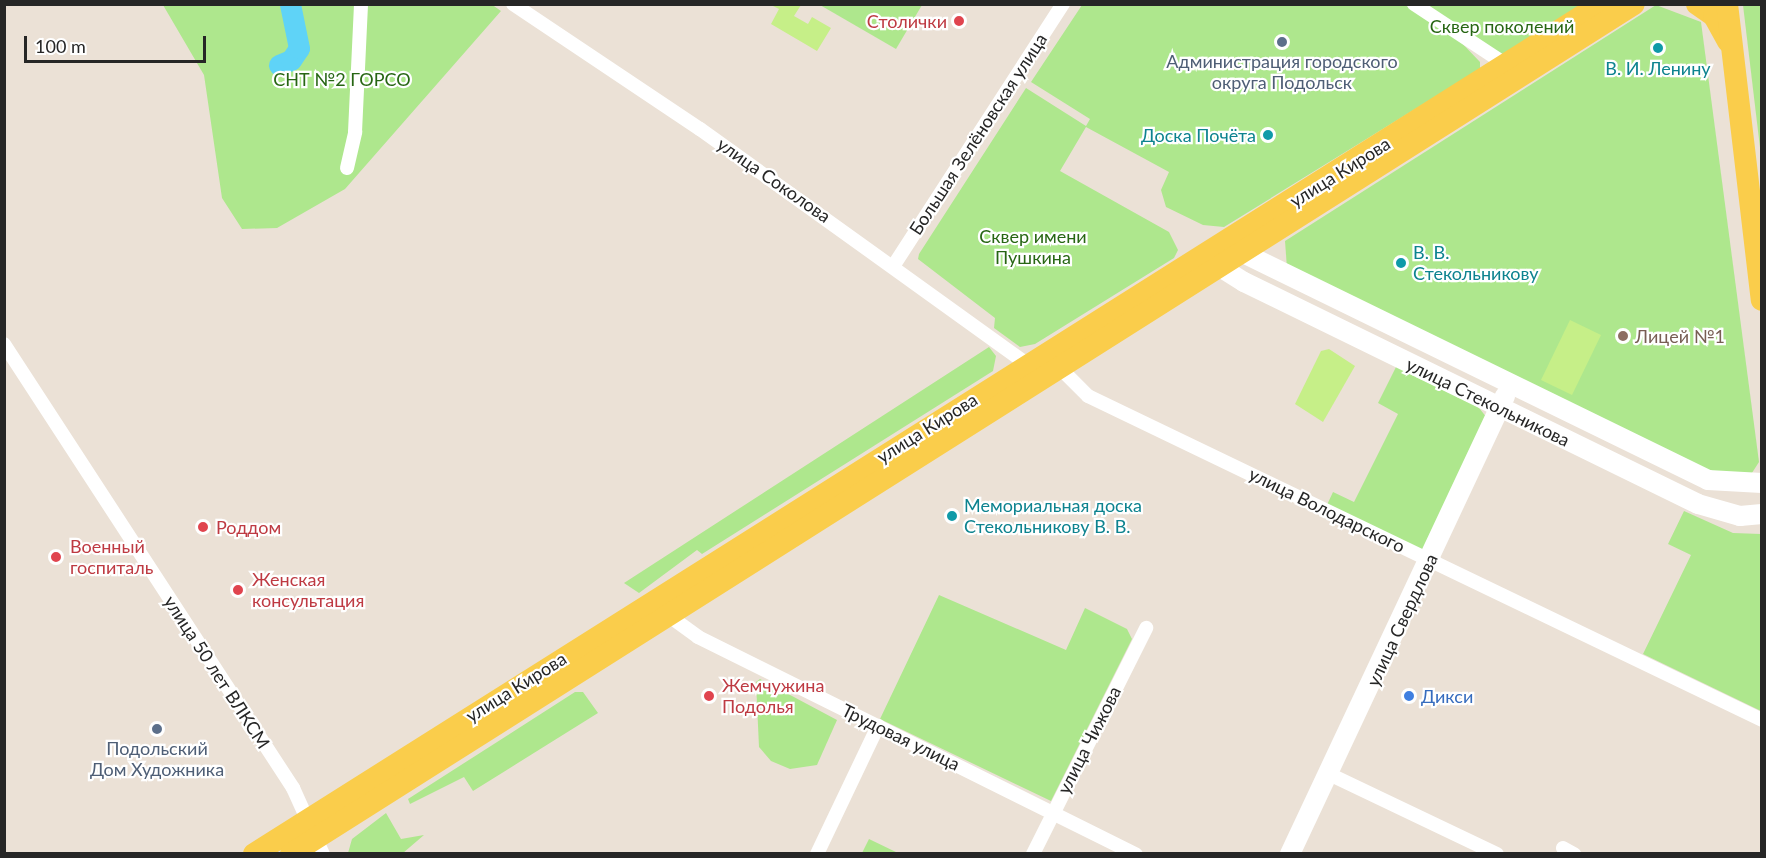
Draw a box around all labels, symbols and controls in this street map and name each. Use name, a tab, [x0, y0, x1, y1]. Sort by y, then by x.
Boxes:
place label: Столички	[867, 10, 947, 32]
marker: Столички	[952, 14, 966, 28]
park label: Сквер поколений	[1430, 15, 1574, 37]
scale bar	[27, 24, 208, 62]
street label: Большая Зелёновская улица	[905, 29, 1051, 239]
text: 100 m	[35, 35, 86, 57]
marker: Администрация городского округа Подольск	[1275, 35, 1289, 49]
marker: В. И. Ленину	[1651, 41, 1665, 55]
place label: Администрация городского округа Подольск	[1166, 51, 1398, 94]
place label: В. И. Ленину	[1605, 57, 1711, 79]
park label: СНТ №2 ГОРСО	[273, 68, 411, 90]
place label: Доска Почёта	[1141, 124, 1256, 146]
marker: Доска Почёта	[1261, 128, 1275, 142]
street label: улица Соколова	[713, 133, 835, 227]
street label: улица Кирова	[1286, 133, 1394, 211]
park label: Сквер имени Пушкина	[979, 226, 1087, 268]
place label: В. В. Стекольникову	[1413, 242, 1539, 284]
marker: В. В. Стекольникову	[1394, 256, 1408, 270]
place label: Лицeй №1	[1635, 325, 1725, 347]
marker: Лицeй №1	[1616, 329, 1630, 343]
street label: улица Стекольникова	[1403, 353, 1573, 451]
street label: улица Кирова	[873, 389, 981, 467]
street label: улица Володарского	[1246, 463, 1408, 557]
place label: Мемориальная доска Стекольникову В. В.	[964, 495, 1142, 538]
marker: Мемориальная доска Стекольникову В. В.	[945, 509, 959, 523]
place label: Роддом	[216, 516, 281, 538]
marker: Роддом	[194, 518, 212, 536]
place label: Военный госпиталь	[70, 536, 153, 578]
marker: Военный госпиталь	[47, 548, 65, 566]
street label: улица Свердлова	[1362, 550, 1442, 690]
place label: Женская консультация	[252, 569, 364, 612]
marker: Женская консультация	[229, 581, 247, 599]
street label: улица 50 лет ВЛКСМ	[160, 592, 274, 752]
street label: улица Кирова	[462, 648, 570, 726]
place label: Жемчужина Подолья	[722, 675, 824, 718]
street label: улица Чижова	[1053, 683, 1125, 797]
place label: Дикси	[1421, 685, 1473, 707]
marker: Жемчужина Подолья	[700, 687, 718, 705]
marker: Дикси	[1402, 689, 1416, 703]
street label: Трудовая улица	[838, 699, 964, 775]
marker: Подольский Дом Художника	[150, 722, 164, 736]
place label: Подольский Дом Художника	[90, 738, 224, 780]

